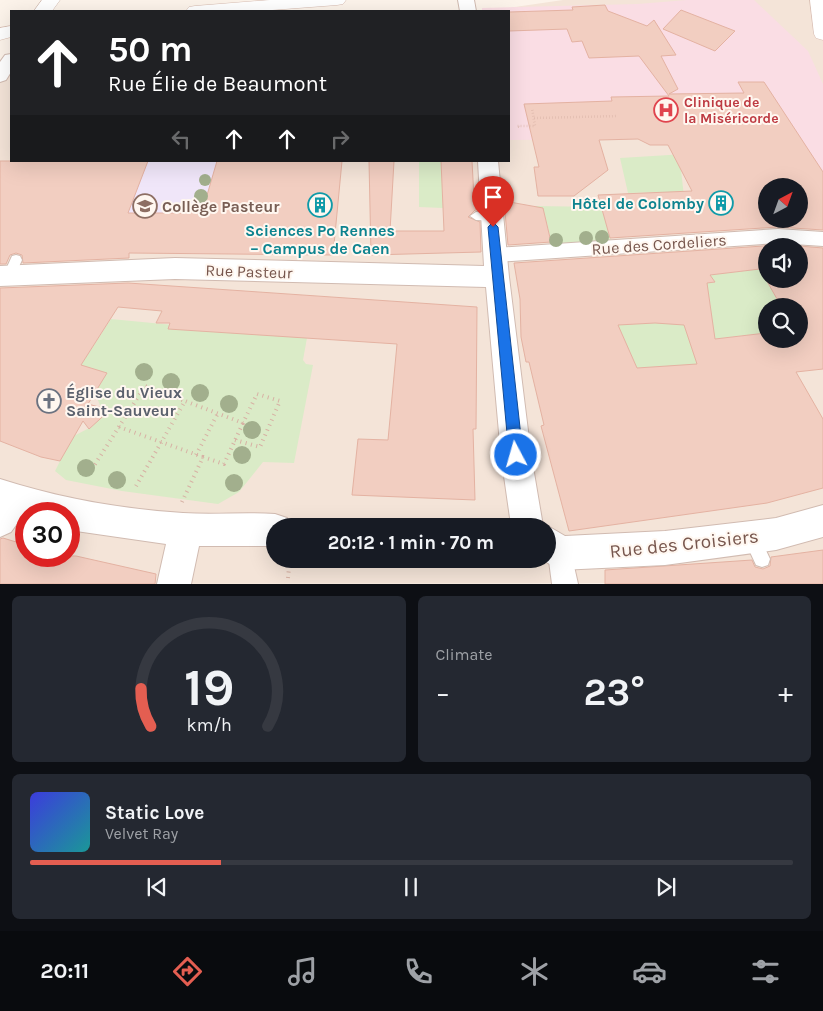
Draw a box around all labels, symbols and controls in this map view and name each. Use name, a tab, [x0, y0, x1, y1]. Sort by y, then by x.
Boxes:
text: 50 m	[108, 29, 193, 70]
icon: ahead	[25, 30, 90, 95]
text: Rue Élie de Beaumont	[108, 71, 327, 97]
place label: Clinique de la Miséricorde	[684, 94, 779, 127]
hospital icon: Clinique de la Miséricorde	[653, 97, 679, 123]
icon: left	[167, 125, 195, 153]
icon: ahead	[220, 125, 248, 153]
icon: ahead	[273, 125, 301, 153]
icon: right	[326, 125, 354, 153]
pin	[472, 176, 514, 227]
north arrow	[758, 178, 808, 228]
map controls	[758, 178, 808, 348]
icon: arrive	[479, 183, 507, 211]
building icon: Hôtel de Colomby	[708, 190, 734, 216]
building icon: Sciences Po Rennes – Campus de Caen	[307, 192, 333, 218]
school or university icon: Collège Pasteur	[132, 193, 158, 219]
place label: Hôtel de Colomby	[571, 194, 704, 213]
place label: Collège Pasteur	[162, 197, 280, 216]
place label: Sciences Po Rennes – Campus de Caen	[245, 221, 395, 258]
street label: Rue des Cordeliers	[591, 230, 727, 259]
button: sound	[758, 238, 808, 288]
street label: Rue Pasteur	[205, 260, 293, 283]
button: search	[758, 298, 808, 348]
place label: Église du Vieux Saint-Sauveur	[66, 383, 182, 420]
church icon: Église du Vieux Saint-Sauveur	[36, 388, 62, 414]
position arrow	[489, 428, 541, 480]
speed limit sign: 30	[15, 502, 80, 567]
street label: Rue des Croisiers	[608, 525, 760, 563]
text: 20:12 · 1 min · 70 m	[328, 532, 494, 554]
text: Climate	[436, 645, 493, 664]
text: 19	[184, 657, 234, 718]
text: 23°	[584, 670, 645, 715]
text: −	[436, 676, 450, 709]
text: +	[778, 676, 793, 709]
text: km/h	[186, 715, 231, 736]
text: Static Love	[105, 802, 204, 824]
text: Velvet Ray	[105, 824, 178, 843]
icon: previous	[143, 873, 171, 901]
icon: pause	[397, 873, 425, 901]
icon: next	[652, 873, 680, 901]
icon: directions	[170, 954, 205, 989]
icon: music	[285, 954, 320, 989]
icon: phone	[401, 954, 436, 989]
icon: climate	[517, 954, 552, 989]
icon: car	[632, 954, 667, 989]
icon: filters	[748, 954, 783, 989]
text: 20:11	[40, 958, 89, 984]

